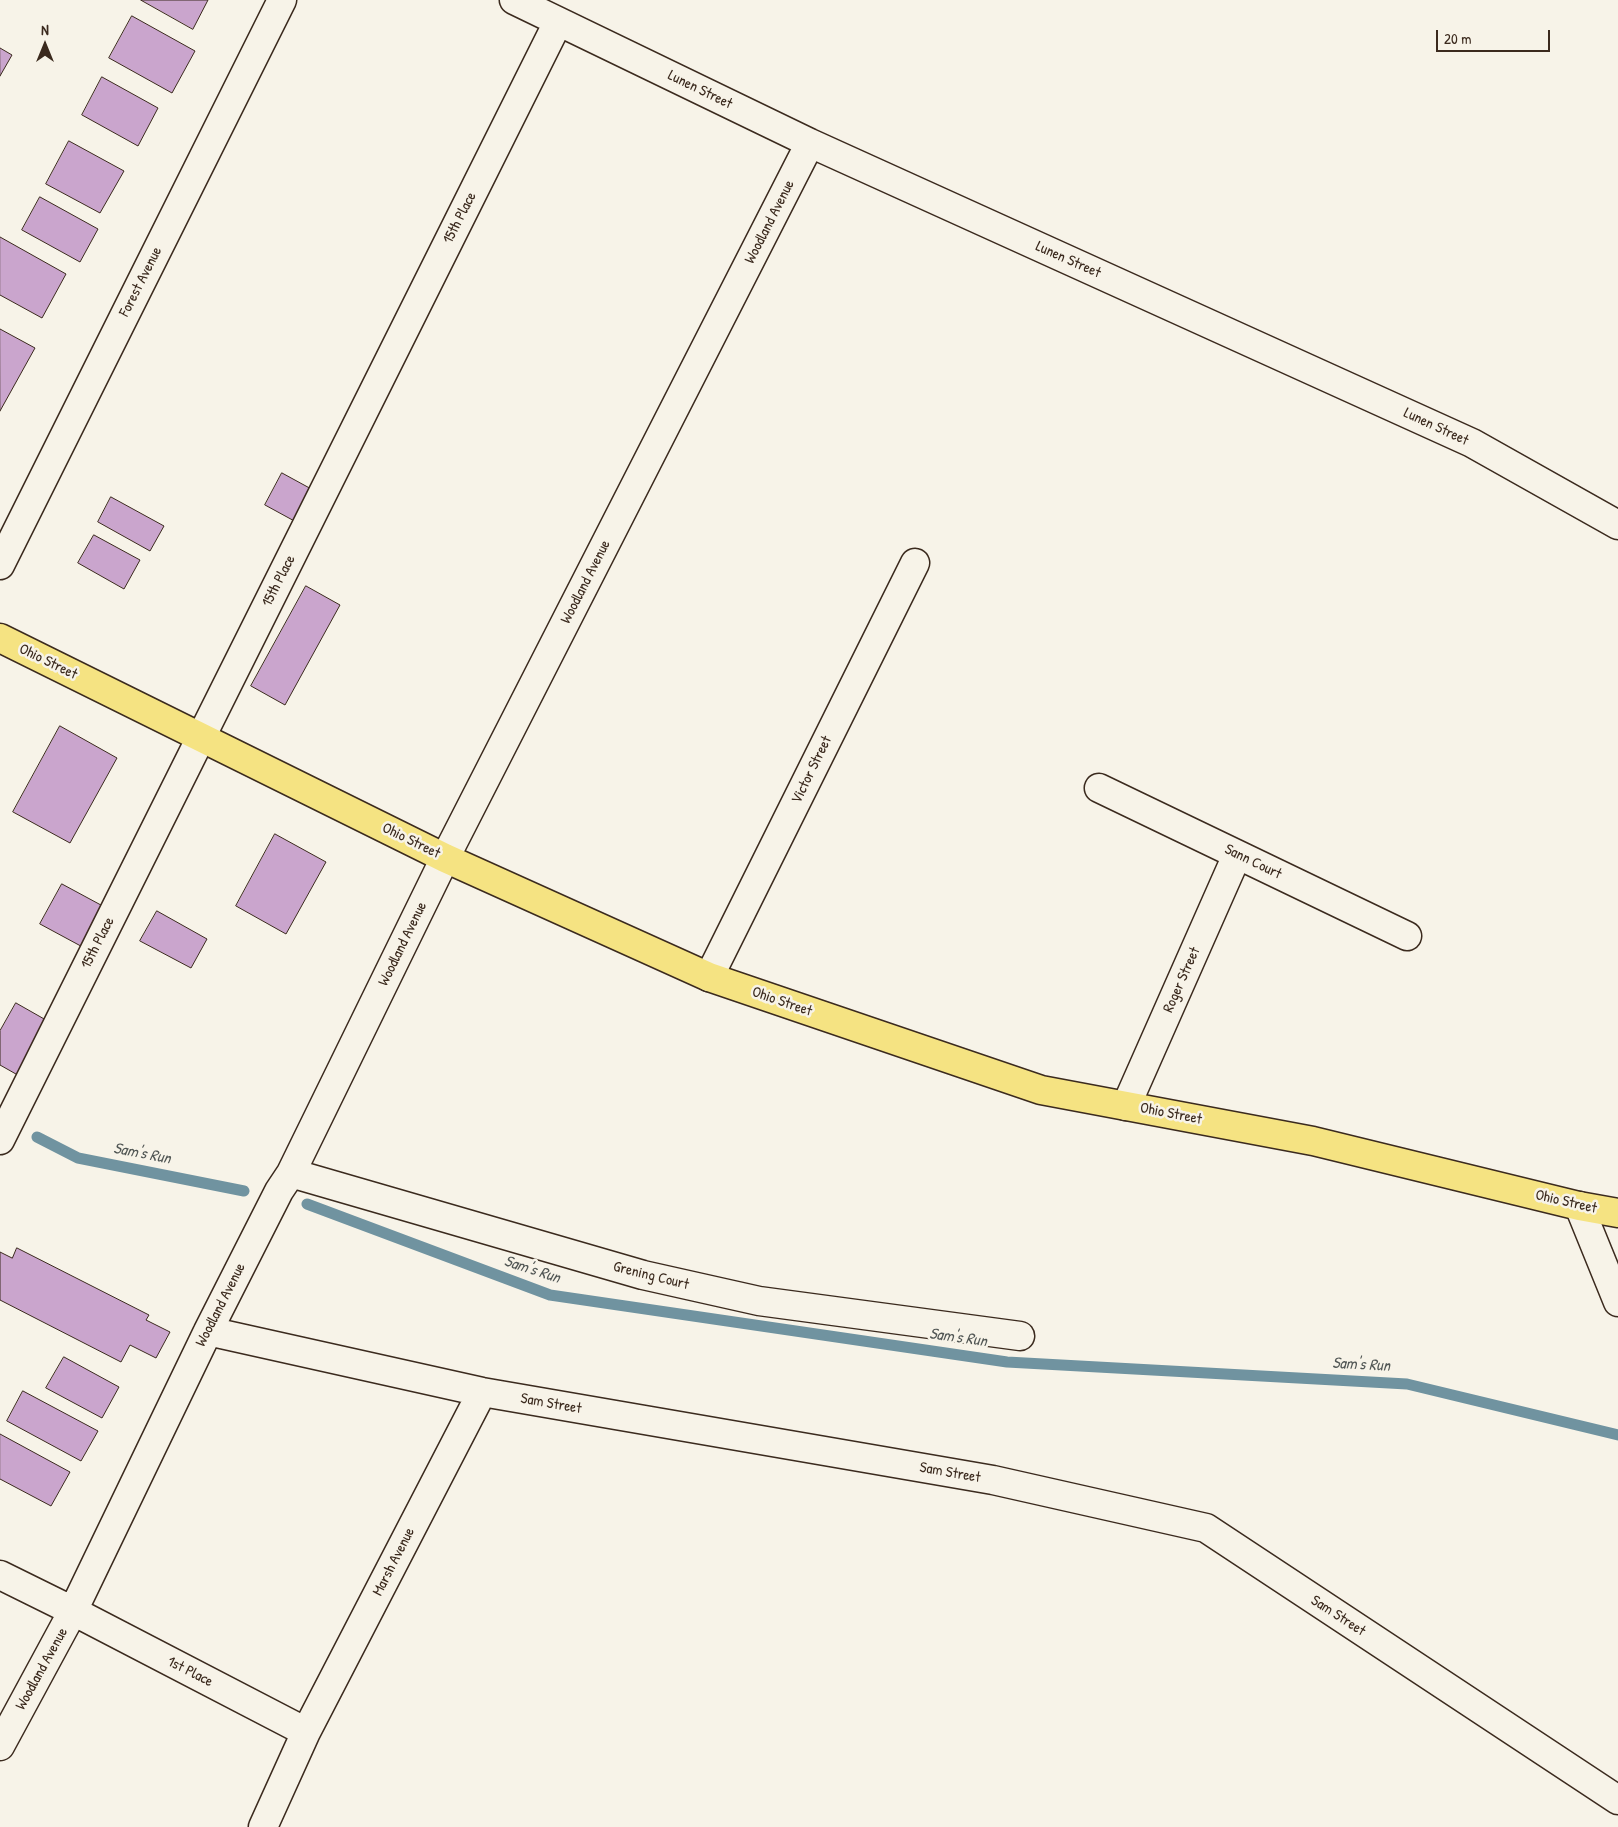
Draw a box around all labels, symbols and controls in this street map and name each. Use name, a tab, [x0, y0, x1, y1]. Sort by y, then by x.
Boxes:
north arrow	[20, 20, 70, 70]
text: N	[41, 20, 49, 39]
scale bar	[1438, 20, 1552, 52]
text: 20 m	[1444, 28, 1471, 49]
street label: Lunen Street	[665, 67, 735, 113]
street label: Woodland Avenue	[741, 177, 799, 267]
street label: 15th Place	[439, 189, 481, 247]
street label: Lunen Street	[1033, 238, 1103, 282]
street label: Forest Avenue	[116, 244, 166, 320]
street label: Lunen Street	[1401, 404, 1471, 450]
street label: Woodland Avenue	[557, 537, 615, 627]
street label: 15th Place	[258, 552, 300, 610]
street label: Ohio Street	[16, 640, 80, 684]
street label: Victor Street	[788, 733, 836, 807]
street label: Ohio Street	[379, 819, 443, 863]
street label: Sann Court	[1222, 841, 1284, 883]
street label: Woodland Avenue	[375, 899, 431, 989]
street label: 15th Place	[77, 914, 119, 972]
street label: Roger Street	[1160, 945, 1204, 1015]
street label: Ohio Street	[750, 983, 814, 1021]
street label: Ohio Street	[1139, 1099, 1203, 1129]
water label: Sam's Run	[112, 1139, 172, 1169]
street label: Ohio Street	[1534, 1186, 1598, 1218]
water label: Sam's Run	[502, 1252, 562, 1288]
street label: Grening Court	[611, 1258, 691, 1294]
street label: Woodland Avenue	[192, 1260, 250, 1350]
water label: Sam's Run	[928, 1324, 988, 1352]
water label: Sam's Run	[1332, 1354, 1390, 1376]
street label: Sam Street	[519, 1390, 583, 1418]
street label: Sam Street	[918, 1459, 982, 1487]
street label: Marsh Avenue	[369, 1525, 419, 1599]
street label: Sam Street	[1307, 1592, 1369, 1640]
street label: Woodland Avenue	[12, 1625, 72, 1713]
street label: 1st Place	[164, 1653, 216, 1691]

